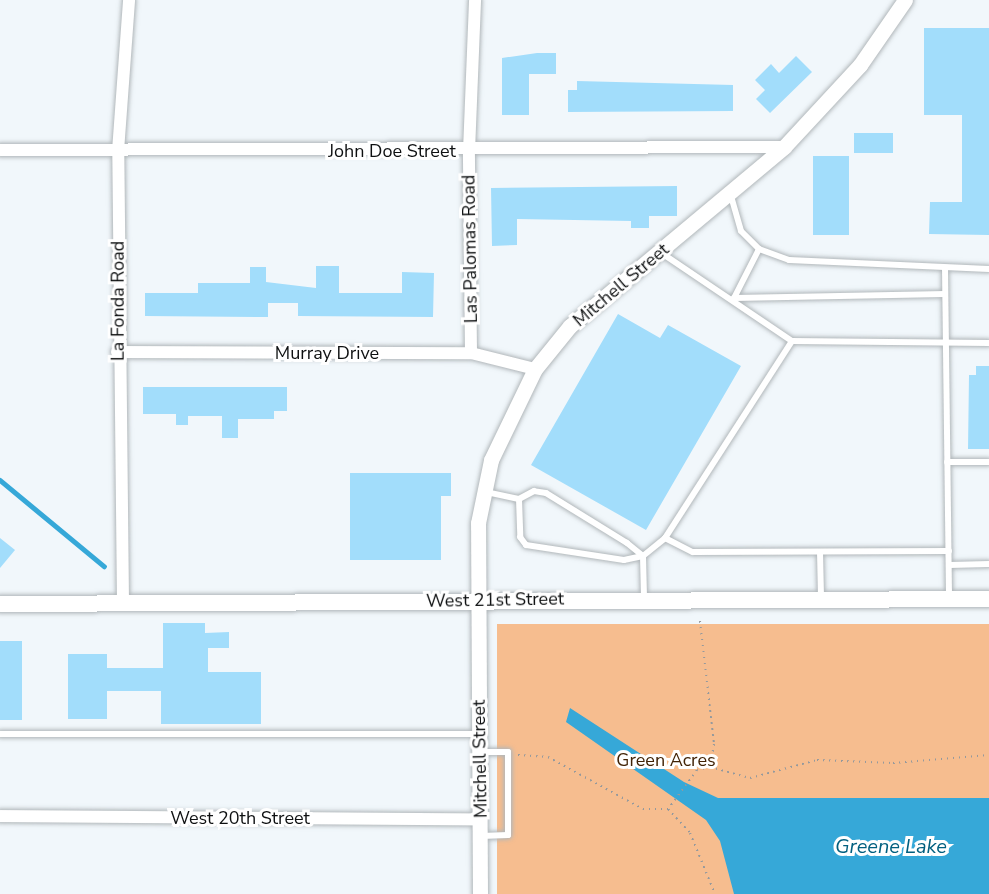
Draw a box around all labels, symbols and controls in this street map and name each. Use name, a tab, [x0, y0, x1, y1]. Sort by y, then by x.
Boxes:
street label: John Doe Street	[328, 140, 456, 162]
street label: Las Palomas Road	[458, 175, 482, 323]
street label: Mitchell Street	[569, 239, 673, 331]
street label: La Fonda Road	[107, 241, 129, 361]
street label: Murray Drive	[275, 342, 379, 364]
street label: West 21st Street	[426, 588, 564, 612]
street label: Mitchell Street	[468, 700, 492, 818]
park label: Green Acres	[616, 749, 716, 771]
street label: West 20th Street	[170, 807, 310, 829]
water label: Greene Lake	[835, 834, 947, 858]

